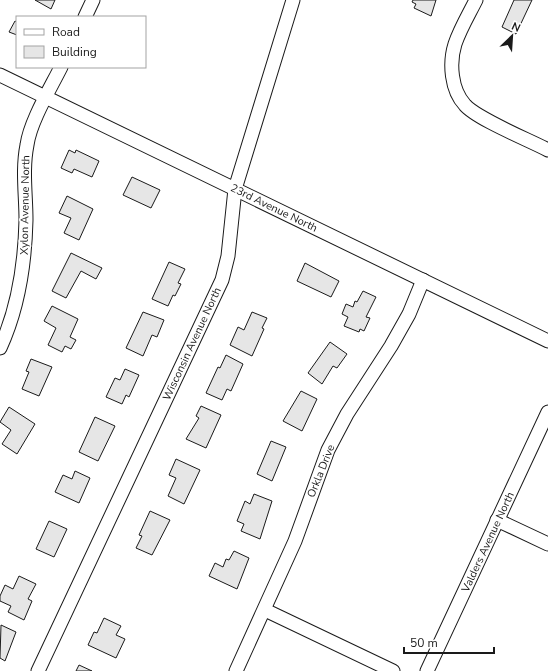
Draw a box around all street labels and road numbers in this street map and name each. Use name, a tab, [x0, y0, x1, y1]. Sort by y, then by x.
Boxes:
street label: Xylon Avenue North	[17, 155, 33, 255]
street label: 23rd Avenue North	[228, 180, 320, 236]
street label: Wisconsin Avenue North	[159, 285, 225, 403]
street label: Orkla Drive	[304, 442, 338, 500]
street label: Valders Avenue North	[458, 489, 518, 596]

